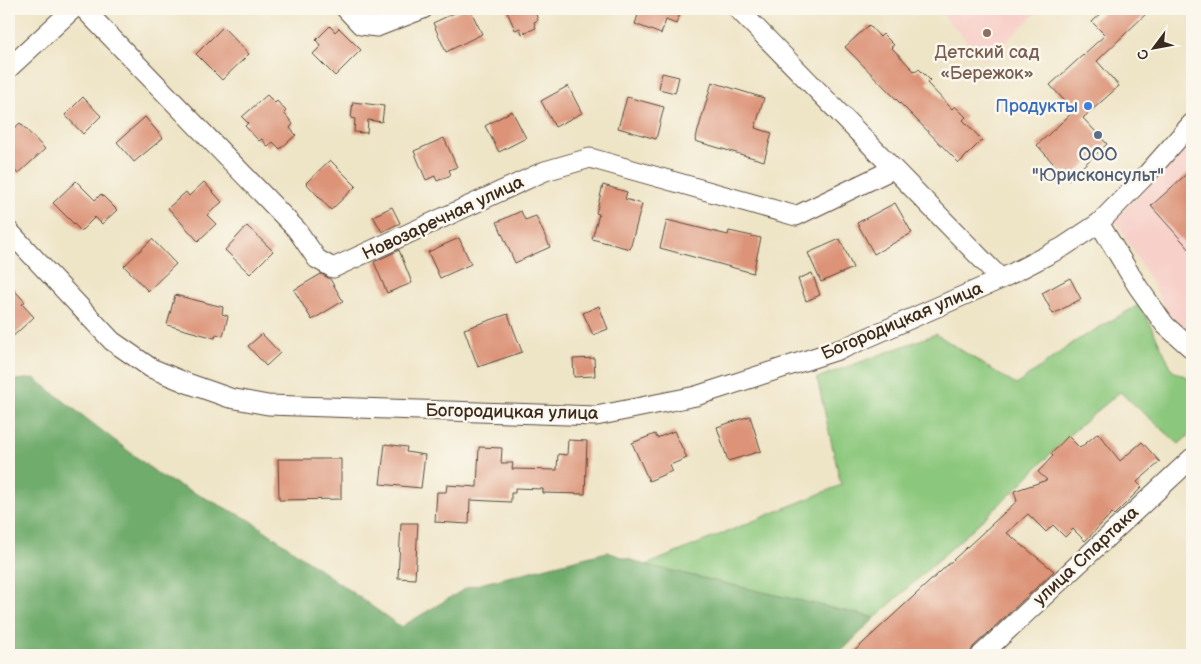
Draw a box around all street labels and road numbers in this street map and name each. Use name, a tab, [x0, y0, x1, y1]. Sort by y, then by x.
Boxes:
street label: Новозаречная улица	[359, 171, 527, 265]
street label: Богородицкая улица	[818, 277, 986, 364]
street label: Богородицкая улица	[425, 400, 599, 424]
street label: улица Спартака	[1029, 502, 1143, 610]

